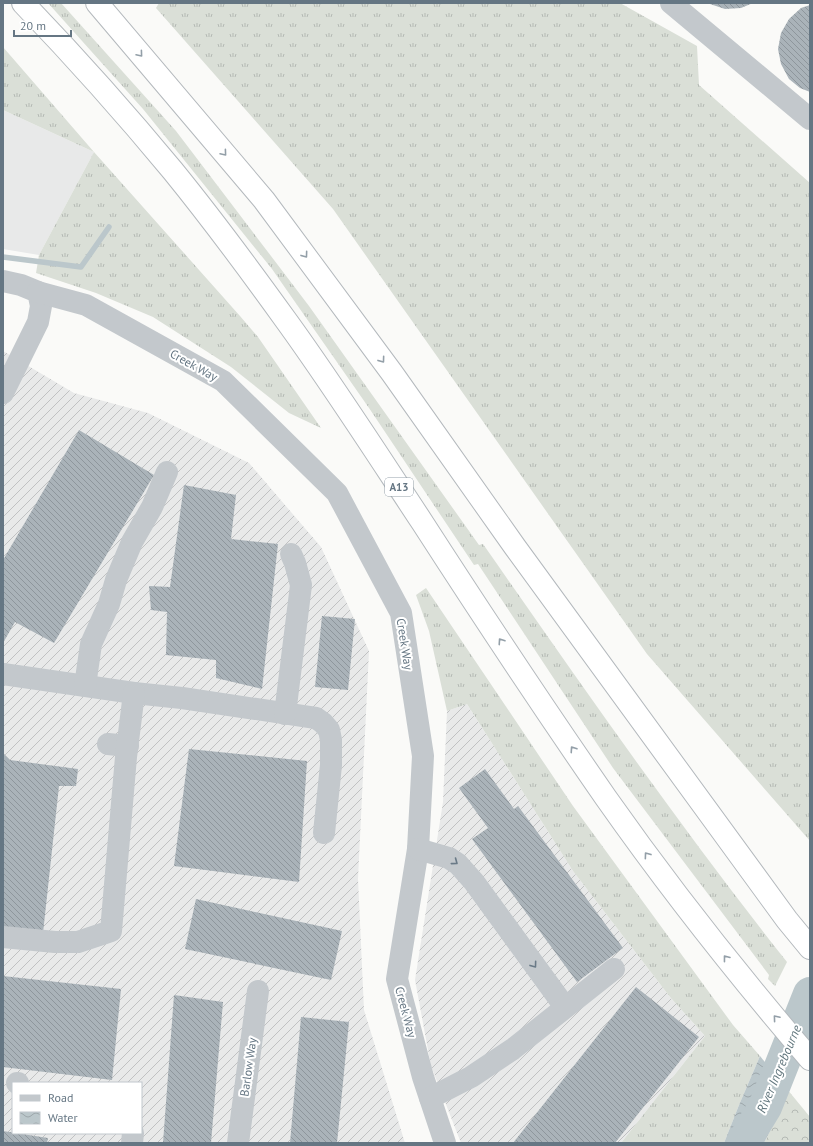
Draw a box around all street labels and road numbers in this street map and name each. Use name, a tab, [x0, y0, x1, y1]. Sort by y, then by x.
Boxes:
street label: Creek Way	[168, 346, 221, 384]
road number: A13	[385, 478, 413, 496]
street label: Creek Way	[394, 617, 417, 671]
street label: Creek Way	[392, 985, 420, 1040]
street label: Barlow Way	[236, 1036, 260, 1097]

